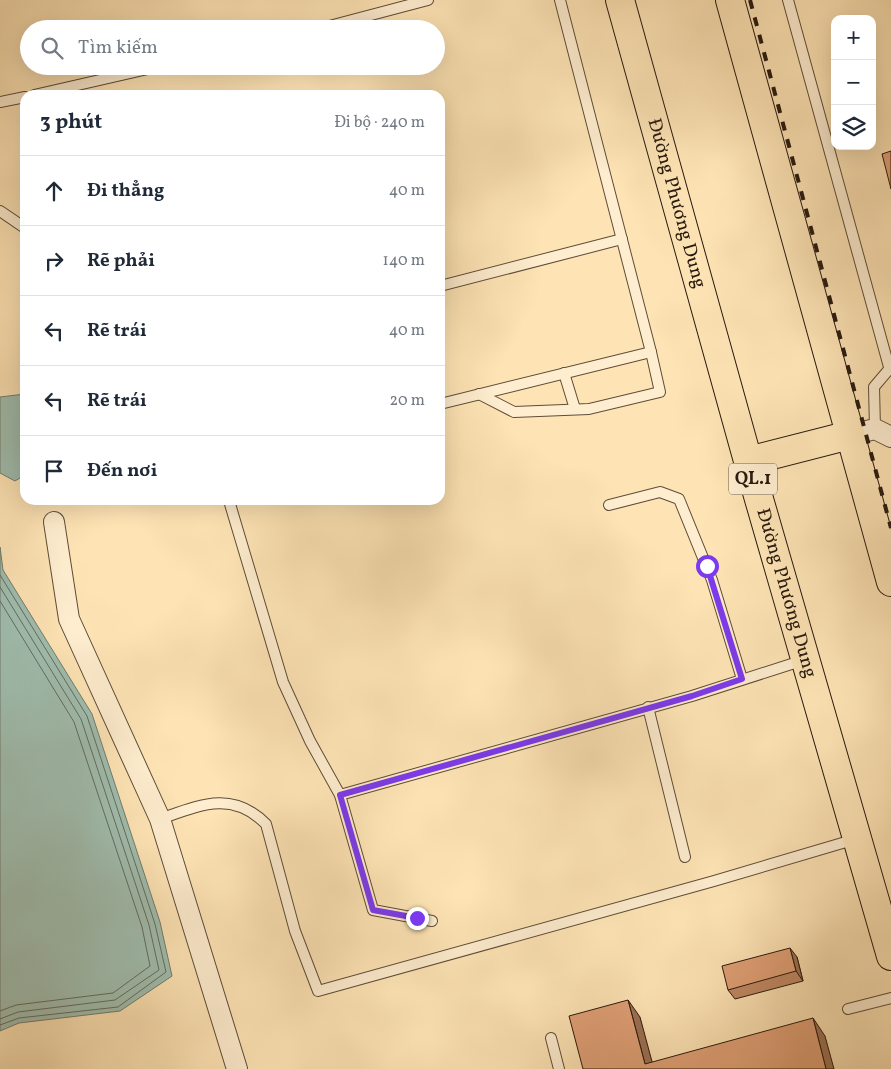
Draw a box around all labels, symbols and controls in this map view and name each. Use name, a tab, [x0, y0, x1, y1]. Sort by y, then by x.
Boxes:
map controls	[831, 15, 876, 150]
button: +	[831, 15, 876, 60]
search box	[20, 20, 445, 75]
icon: search	[38, 34, 66, 62]
text: Tìm kiếm	[78, 35, 158, 61]
button: −	[831, 60, 876, 105]
button: layers	[831, 105, 876, 150]
text: 3 phút	[40, 108, 102, 137]
text: Đi bộ · 240 m	[334, 112, 425, 134]
street label: Đường Phương Dung	[640, 115, 712, 291]
icon: ahead	[40, 177, 68, 205]
text: Đi thẳng	[87, 178, 164, 204]
text: 40 m	[389, 180, 425, 202]
icon: right	[40, 247, 68, 275]
text: Rẽ phải	[87, 248, 155, 274]
text: 140 m	[383, 250, 425, 272]
icon: left	[40, 317, 68, 345]
text: Rẽ trái	[87, 318, 147, 344]
text: 40 m	[389, 320, 425, 342]
icon: left	[40, 387, 68, 415]
text: Rẽ trái	[87, 388, 147, 414]
text: 20 m	[390, 390, 425, 412]
icon: arrive	[40, 457, 68, 485]
text: Đến nơi	[87, 458, 157, 484]
road number: QL.1	[729, 464, 777, 494]
street label: Đường Phương Dung	[749, 505, 823, 681]
route start	[696, 555, 719, 578]
route end	[406, 907, 429, 930]

